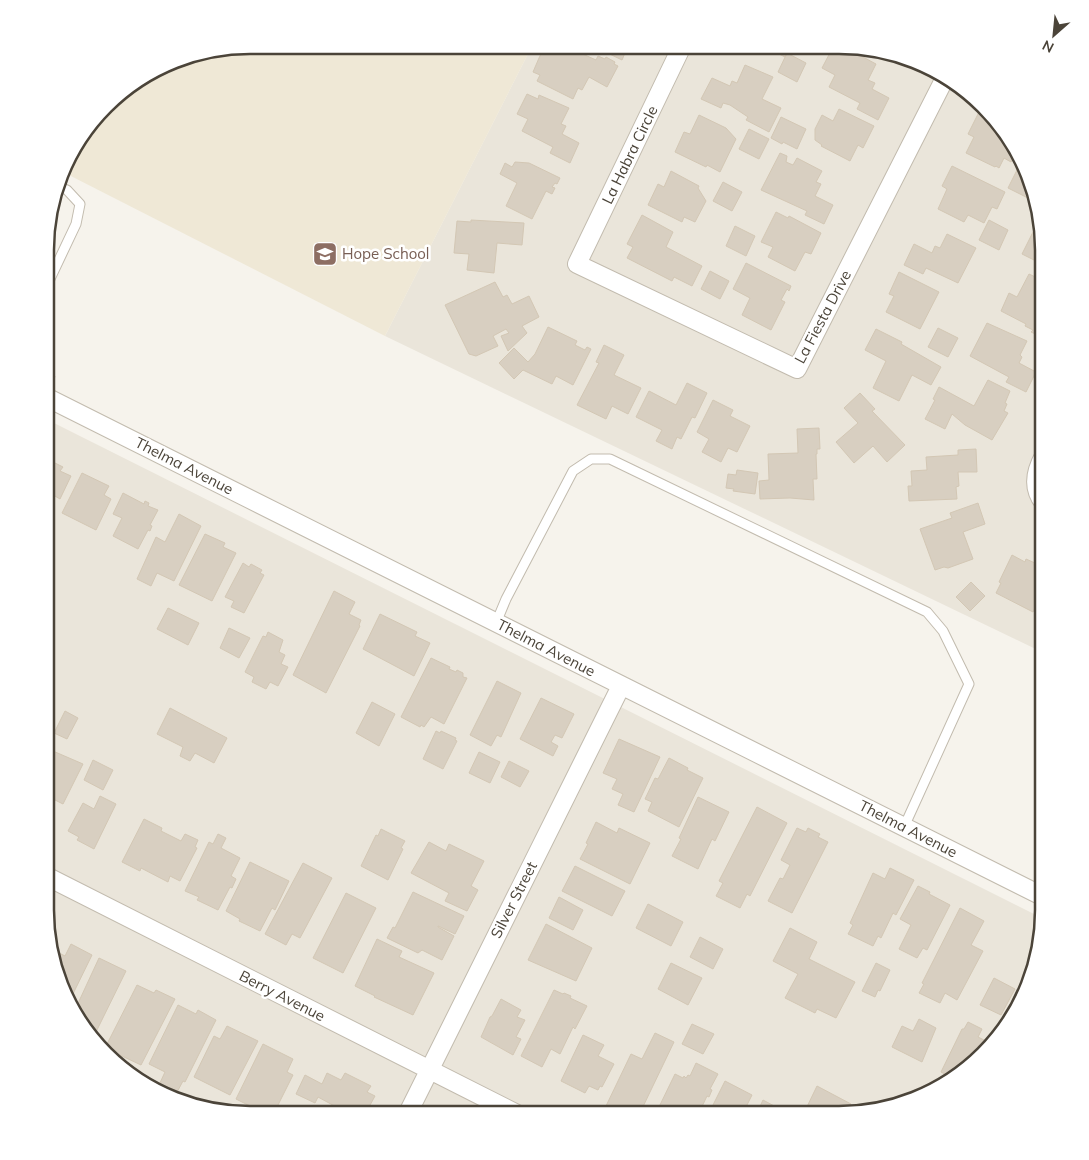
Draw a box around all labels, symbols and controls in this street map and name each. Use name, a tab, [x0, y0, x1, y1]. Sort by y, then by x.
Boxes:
north arrow	[1029, 10, 1079, 60]
text: N	[1039, 36, 1057, 57]
street label: La Habra Circle	[598, 102, 662, 207]
school or university icon: Hope School	[312, 241, 338, 267]
place label: Hope School	[342, 244, 429, 263]
street label: La Fiesta Drive	[790, 267, 855, 367]
street label: Thelma Avenue	[132, 433, 237, 499]
street label: Thelma Avenue	[494, 615, 599, 681]
street label: Thelma Avenue	[856, 796, 961, 862]
street label: Silver Street	[486, 858, 541, 941]
street label: Berry Avenue	[236, 966, 328, 1025]

